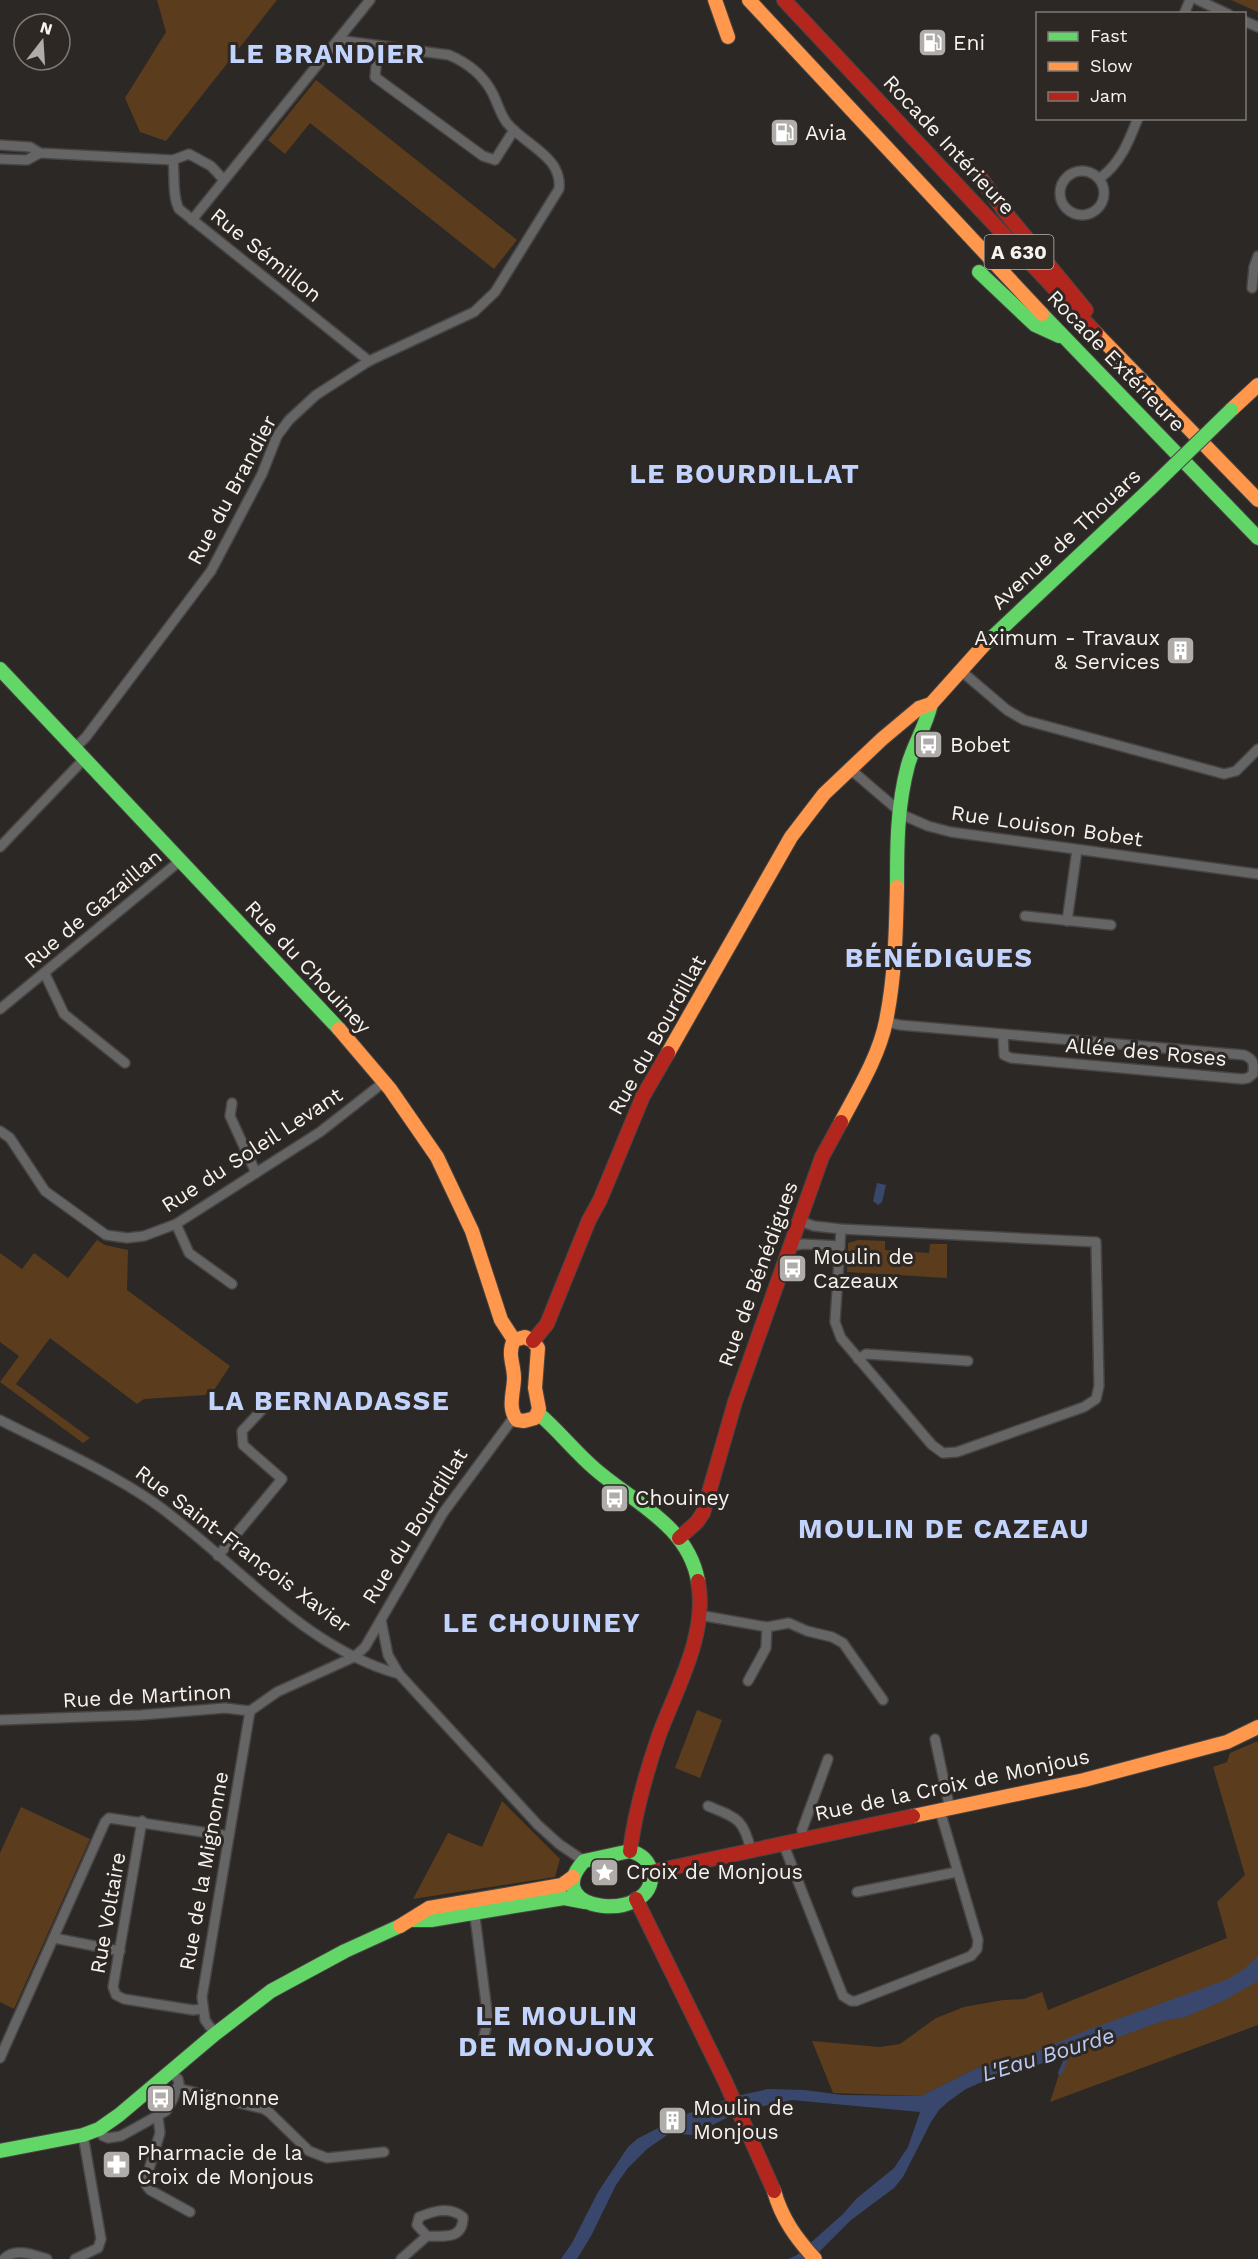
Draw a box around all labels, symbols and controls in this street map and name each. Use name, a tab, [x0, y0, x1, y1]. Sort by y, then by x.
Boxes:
north arrow	[12, 12, 72, 72]
legend	[1036, 12, 1246, 120]
text: N	[38, 17, 55, 39]
text: Fast	[1090, 25, 1128, 46]
fuel station icon: Eni	[916, 27, 948, 59]
place label: Eni	[953, 30, 985, 55]
district label: LE BRANDIER	[229, 38, 425, 70]
text: Slow	[1090, 55, 1133, 76]
street label: Rocade Intérieure	[878, 70, 1020, 220]
text: Jam	[1090, 85, 1127, 106]
fuel station icon: Avia	[768, 117, 800, 149]
place label: Avia	[805, 120, 847, 145]
street label: Rue Sémillon	[206, 202, 327, 307]
road number: A 630	[984, 235, 1054, 269]
street label: Rocade Extérieure	[1042, 285, 1190, 437]
street label: Rue du Brandier	[182, 410, 282, 569]
district label: LE BOURDILLAT	[630, 458, 860, 490]
street label: Avenue de Thouars	[986, 463, 1146, 614]
place label: Aximum - Travaux & Services	[974, 625, 1160, 674]
building icon: Aximum - Travaux & Services	[1165, 634, 1197, 666]
bus stop icon: Bobet	[913, 729, 945, 761]
place label: Bobet	[950, 732, 1010, 757]
street label: Rue Louison Bobet	[950, 800, 1145, 851]
street label: Rue de Gazaillan	[19, 844, 167, 973]
street label: Rue du Chouiney	[240, 895, 377, 1039]
district label: BÉNÉDIGUES	[845, 942, 1033, 974]
street label: Rue du Bourdillat	[602, 950, 711, 1119]
street label: Allée des Roses	[1064, 1032, 1228, 1071]
street label: Rue du Soleil Levant	[157, 1082, 347, 1217]
street label: Rue de Bénédigues	[712, 1178, 803, 1370]
place label: Moulin de Cazeaux	[813, 1244, 914, 1293]
bus stop icon: Moulin de Cazeaux	[776, 1253, 808, 1285]
district label: LA BERNADASSE	[208, 1385, 450, 1417]
street label: Rue du Bourdillat	[357, 1443, 473, 1608]
street label: Rue Saint-François Xavier	[131, 1459, 356, 1638]
bus stop icon: Chouiney	[598, 1482, 630, 1514]
place label: Chouiney	[635, 1485, 729, 1510]
district label: MOULIN DE CAZEAU	[798, 1513, 1090, 1545]
district label: LE CHOUINEY	[443, 1607, 641, 1639]
street label: Rue de Martinon	[62, 1679, 232, 1712]
street label: Rue de la Croix de Monjous	[812, 1743, 1092, 1826]
street label: Rue de la Mignonne	[174, 1769, 233, 1972]
street label: Rue Voltaire	[85, 1850, 131, 1976]
place icon: Croix de Monjous	[589, 1856, 621, 1888]
place label: Croix de Monjous	[626, 1859, 803, 1884]
district label: LE MOULIN DE MONJOUX	[458, 2000, 656, 2063]
water label: L'Eau Bourde	[979, 2022, 1118, 2087]
bus stop icon: Mignonne	[144, 2082, 176, 2114]
place label: Mignonne	[181, 2085, 279, 2110]
place label: Moulin de Monjous	[693, 2095, 794, 2144]
building icon: Moulin de Monjous	[656, 2104, 688, 2136]
place label: Pharmacie de la Croix de Monjous	[137, 2140, 314, 2189]
pharmacy icon: Pharmacie de la Croix de Monjous	[100, 2149, 132, 2181]

